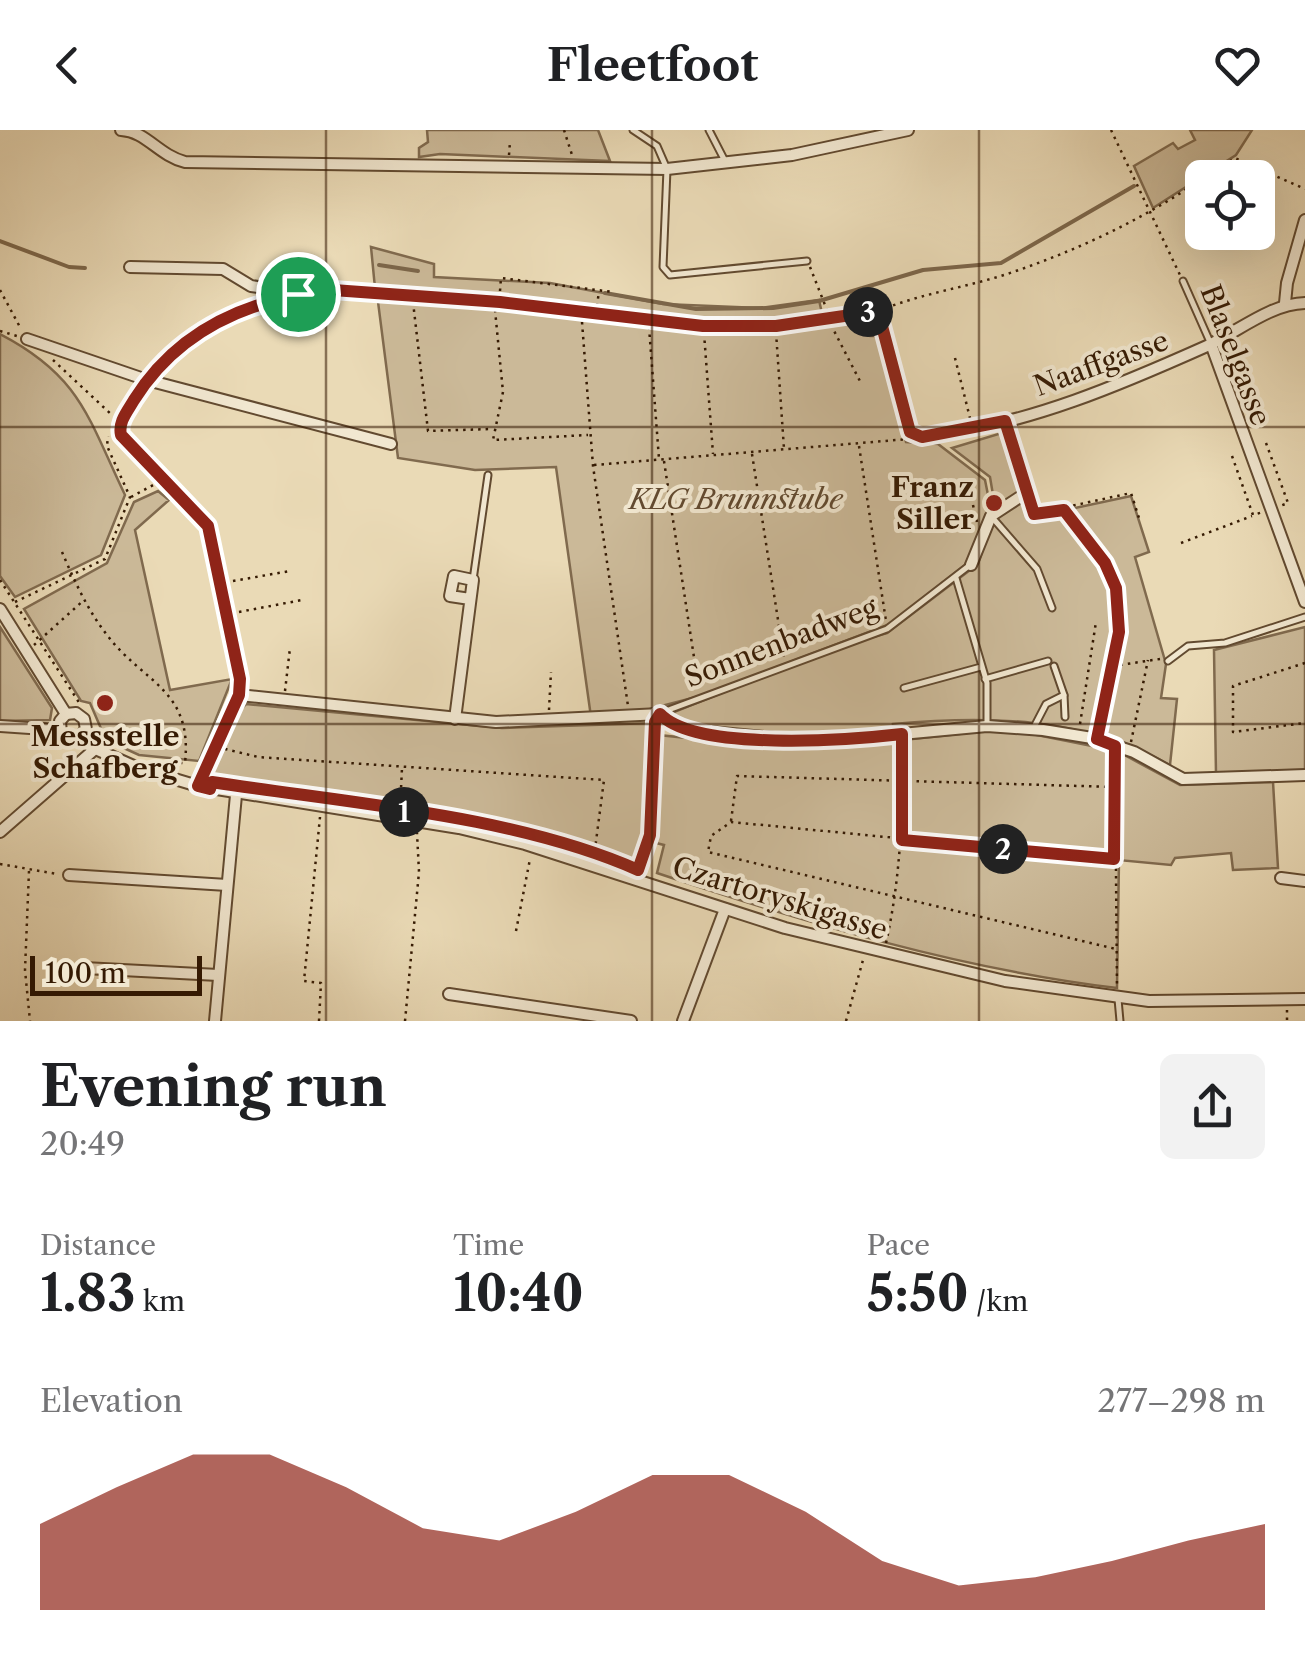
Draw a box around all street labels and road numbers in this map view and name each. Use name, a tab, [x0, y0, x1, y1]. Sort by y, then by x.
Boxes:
street label: Blaselgasse	[1194, 280, 1278, 430]
street label: Naaffgasse	[1029, 323, 1173, 403]
street label: Sonnenbadweg	[680, 590, 882, 694]
street label: Czartoryskigasse	[668, 849, 892, 947]

